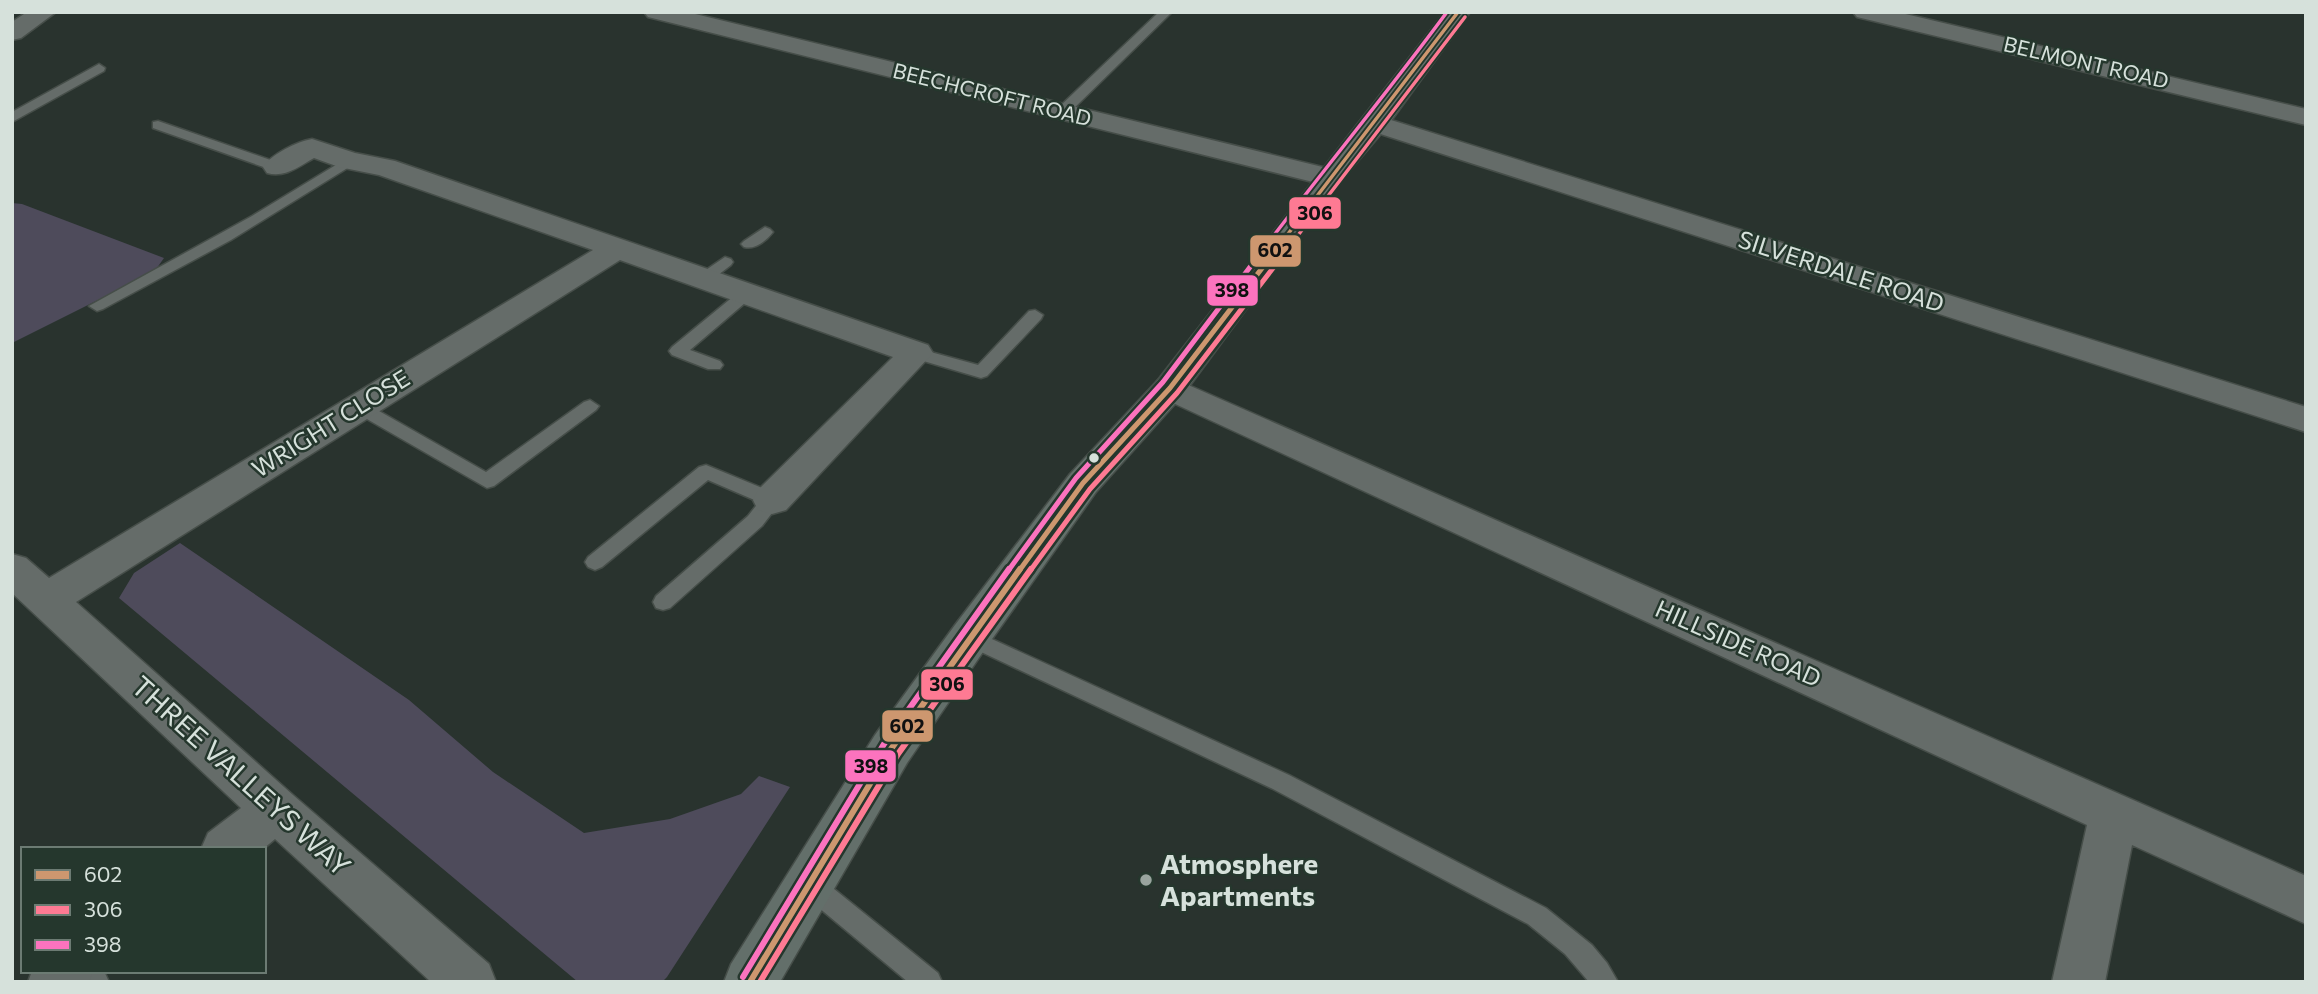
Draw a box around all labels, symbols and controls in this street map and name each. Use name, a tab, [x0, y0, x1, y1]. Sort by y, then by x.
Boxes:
street label: BELMONT ROAD	[2001, 30, 2171, 93]
street label: BEECHCROFT ROAD	[891, 57, 1094, 130]
line badge: 306	[1288, 196, 1342, 230]
text: 306	[1297, 201, 1333, 224]
street label: SILVERDALE ROAD	[1735, 224, 1948, 317]
line badge: 602	[1249, 234, 1302, 268]
text: 602	[1257, 238, 1293, 261]
line badge: 398	[1206, 274, 1259, 307]
text: 398	[1215, 278, 1249, 301]
street label: WRIGHT CLOSE	[246, 363, 414, 483]
unlabelled marker	[1087, 451, 1101, 465]
street label: HILLSIDE ROAD	[1651, 593, 1826, 692]
street label: THREE VALLEYS WAY	[125, 668, 358, 882]
line badge: 306	[920, 668, 974, 701]
text: 306	[929, 672, 965, 695]
line badge: 602	[881, 709, 934, 743]
text: 602	[889, 714, 925, 737]
line badge: 398	[844, 749, 897, 783]
text: 398	[854, 754, 888, 777]
place label: Atmosphere Apartments	[1160, 846, 1318, 912]
legend	[21, 847, 266, 973]
text: 602	[84, 861, 122, 886]
marker: Atmosphere Apartments	[1138, 872, 1154, 888]
text: 306	[84, 896, 122, 921]
text: 398	[84, 931, 121, 956]

